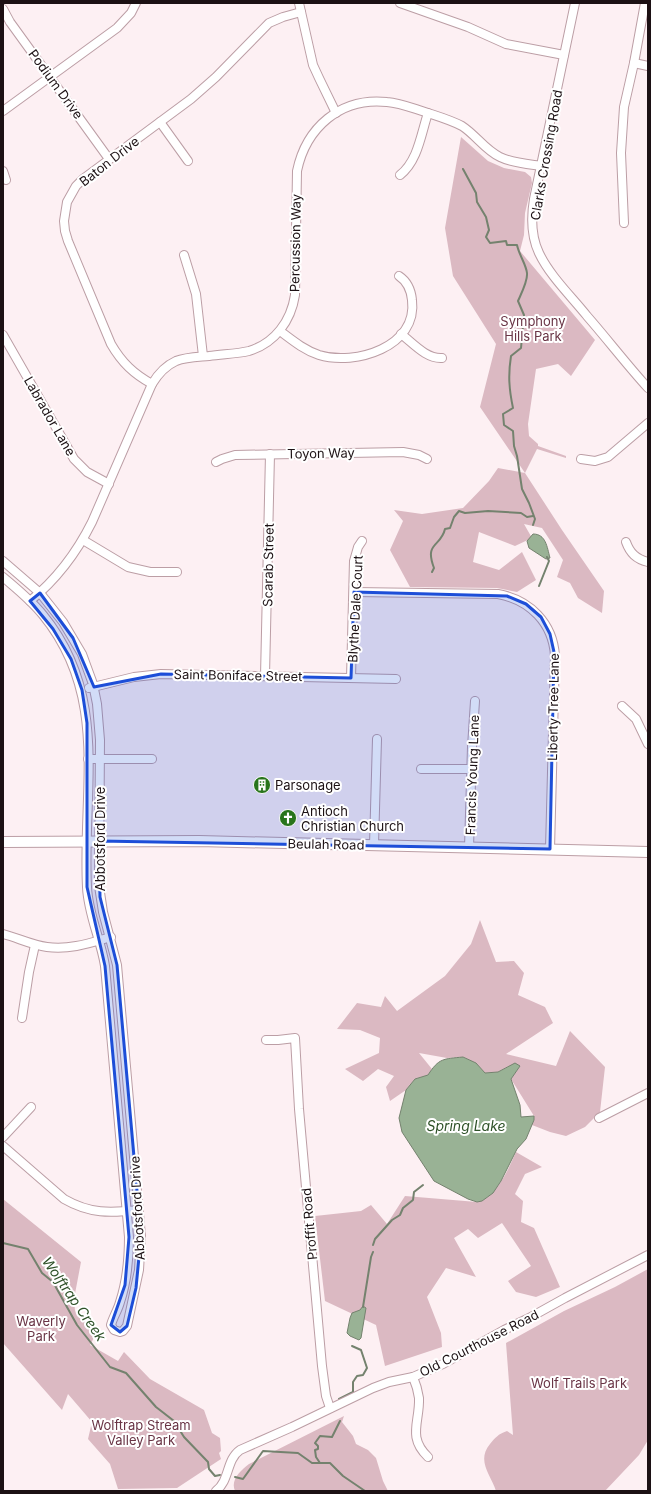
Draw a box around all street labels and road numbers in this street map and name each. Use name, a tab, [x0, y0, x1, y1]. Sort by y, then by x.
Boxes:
street label: Podium Drive	[25, 46, 87, 122]
street label: Clarks Crossing Road	[527, 89, 565, 221]
street label: Baton Drive	[76, 133, 142, 189]
street label: Percussion Way	[286, 194, 304, 292]
street label: Labrador Lane	[21, 373, 79, 459]
street label: Toyon Way	[287, 444, 355, 462]
street label: Scarab Street	[259, 523, 277, 607]
street label: Blythe Dale Court	[344, 555, 366, 663]
street label: Liberty Tree Lane	[544, 653, 562, 761]
street label: Saint Boniface Street	[173, 666, 303, 684]
street label: Francis Young Lane	[462, 714, 482, 836]
street label: Abbotsford Drive	[92, 787, 108, 891]
street label: Beulah Road	[287, 835, 365, 853]
street label: Abbotsford Drive	[126, 1155, 148, 1261]
street label: Proffit Road	[298, 1187, 320, 1261]
street label: Old Courthouse Road	[417, 1306, 541, 1380]

